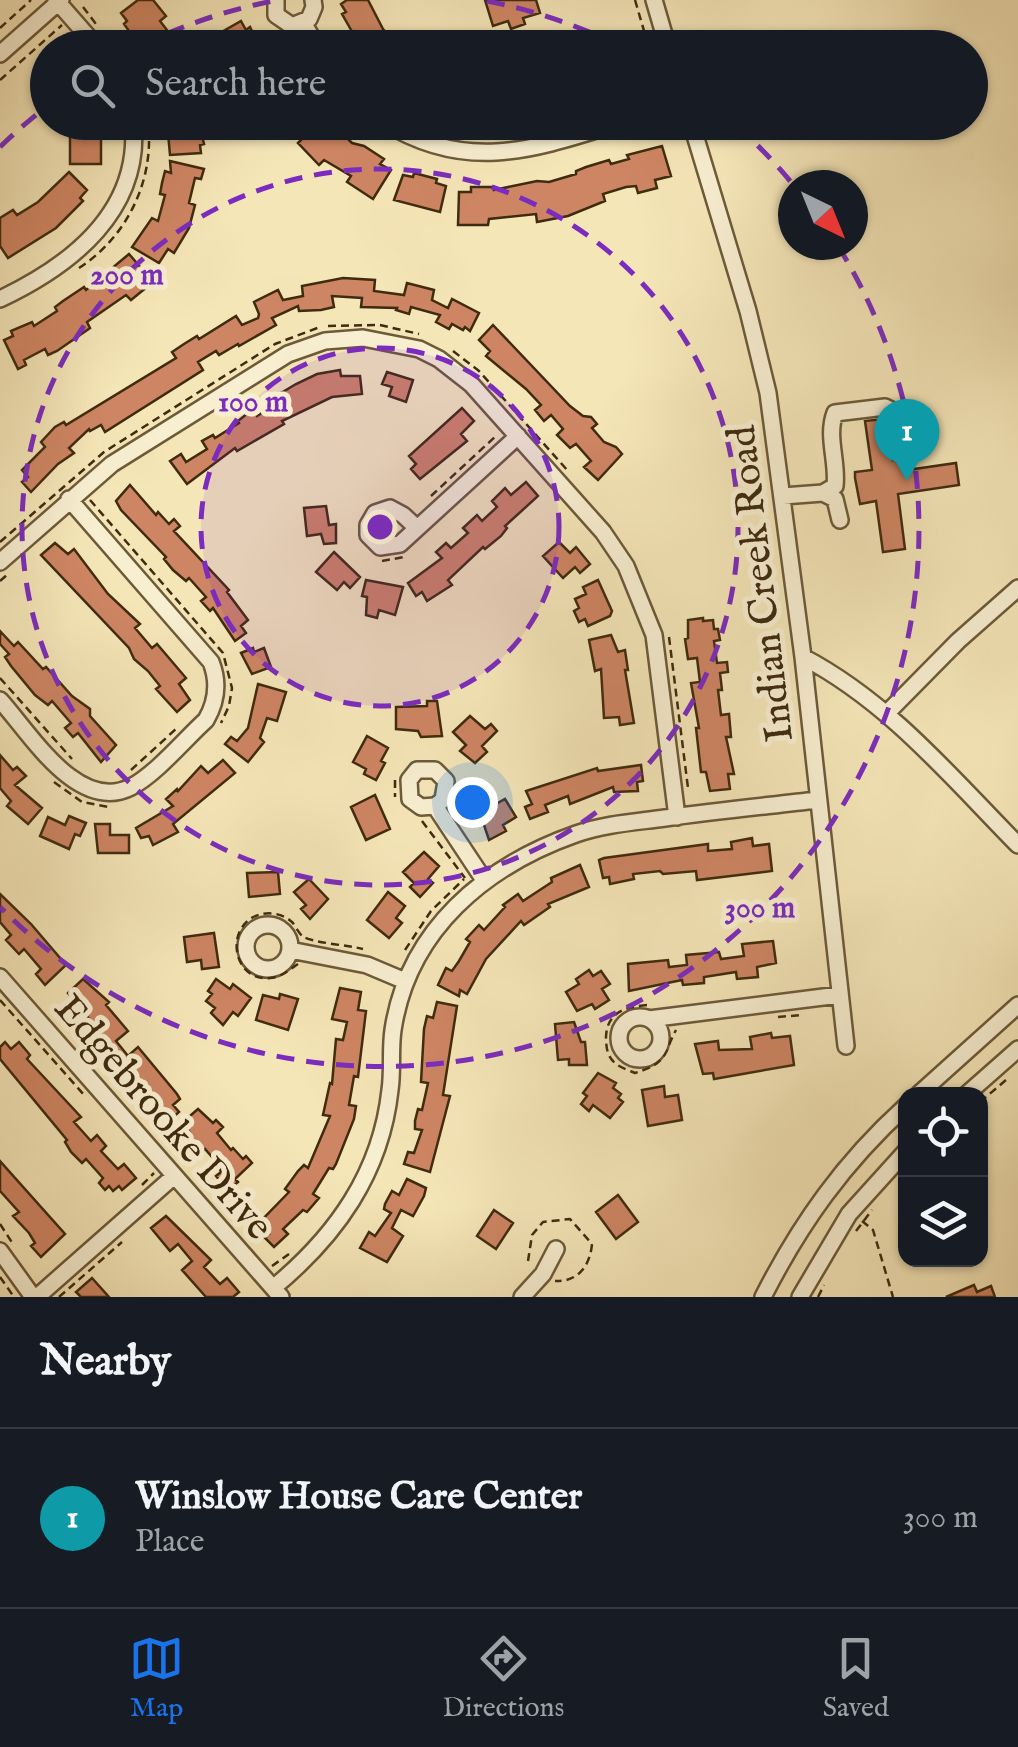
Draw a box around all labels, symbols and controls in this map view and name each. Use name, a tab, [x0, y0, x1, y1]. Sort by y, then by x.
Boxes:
search box	[30, 30, 988, 140]
icon: search	[65, 58, 120, 113]
text: Search here	[145, 61, 326, 109]
north arrow	[778, 170, 868, 260]
text: 200 m	[90, 257, 164, 295]
text: 100 m	[218, 384, 288, 422]
pin: 1	[874, 398, 940, 481]
street label: Indian Creek Road	[718, 422, 807, 745]
centre of rings	[362, 509, 398, 545]
your location	[447, 777, 498, 828]
text: 300 m	[725, 890, 795, 928]
street label: Edgebrooke Drive	[42, 985, 283, 1252]
map controls	[898, 1087, 988, 1267]
button: locate	[898, 1087, 988, 1177]
button: layers	[898, 1177, 988, 1267]
text: Nearby	[40, 1336, 171, 1389]
text: Winslow House Care Center	[135, 1474, 582, 1522]
text: 1	[67, 1498, 78, 1539]
text: 300 m	[903, 1498, 978, 1539]
text: Place	[135, 1522, 205, 1563]
tab: Map	[129, 1631, 184, 1726]
tab: Directions	[442, 1631, 564, 1726]
tab: Saved	[823, 1631, 889, 1726]

